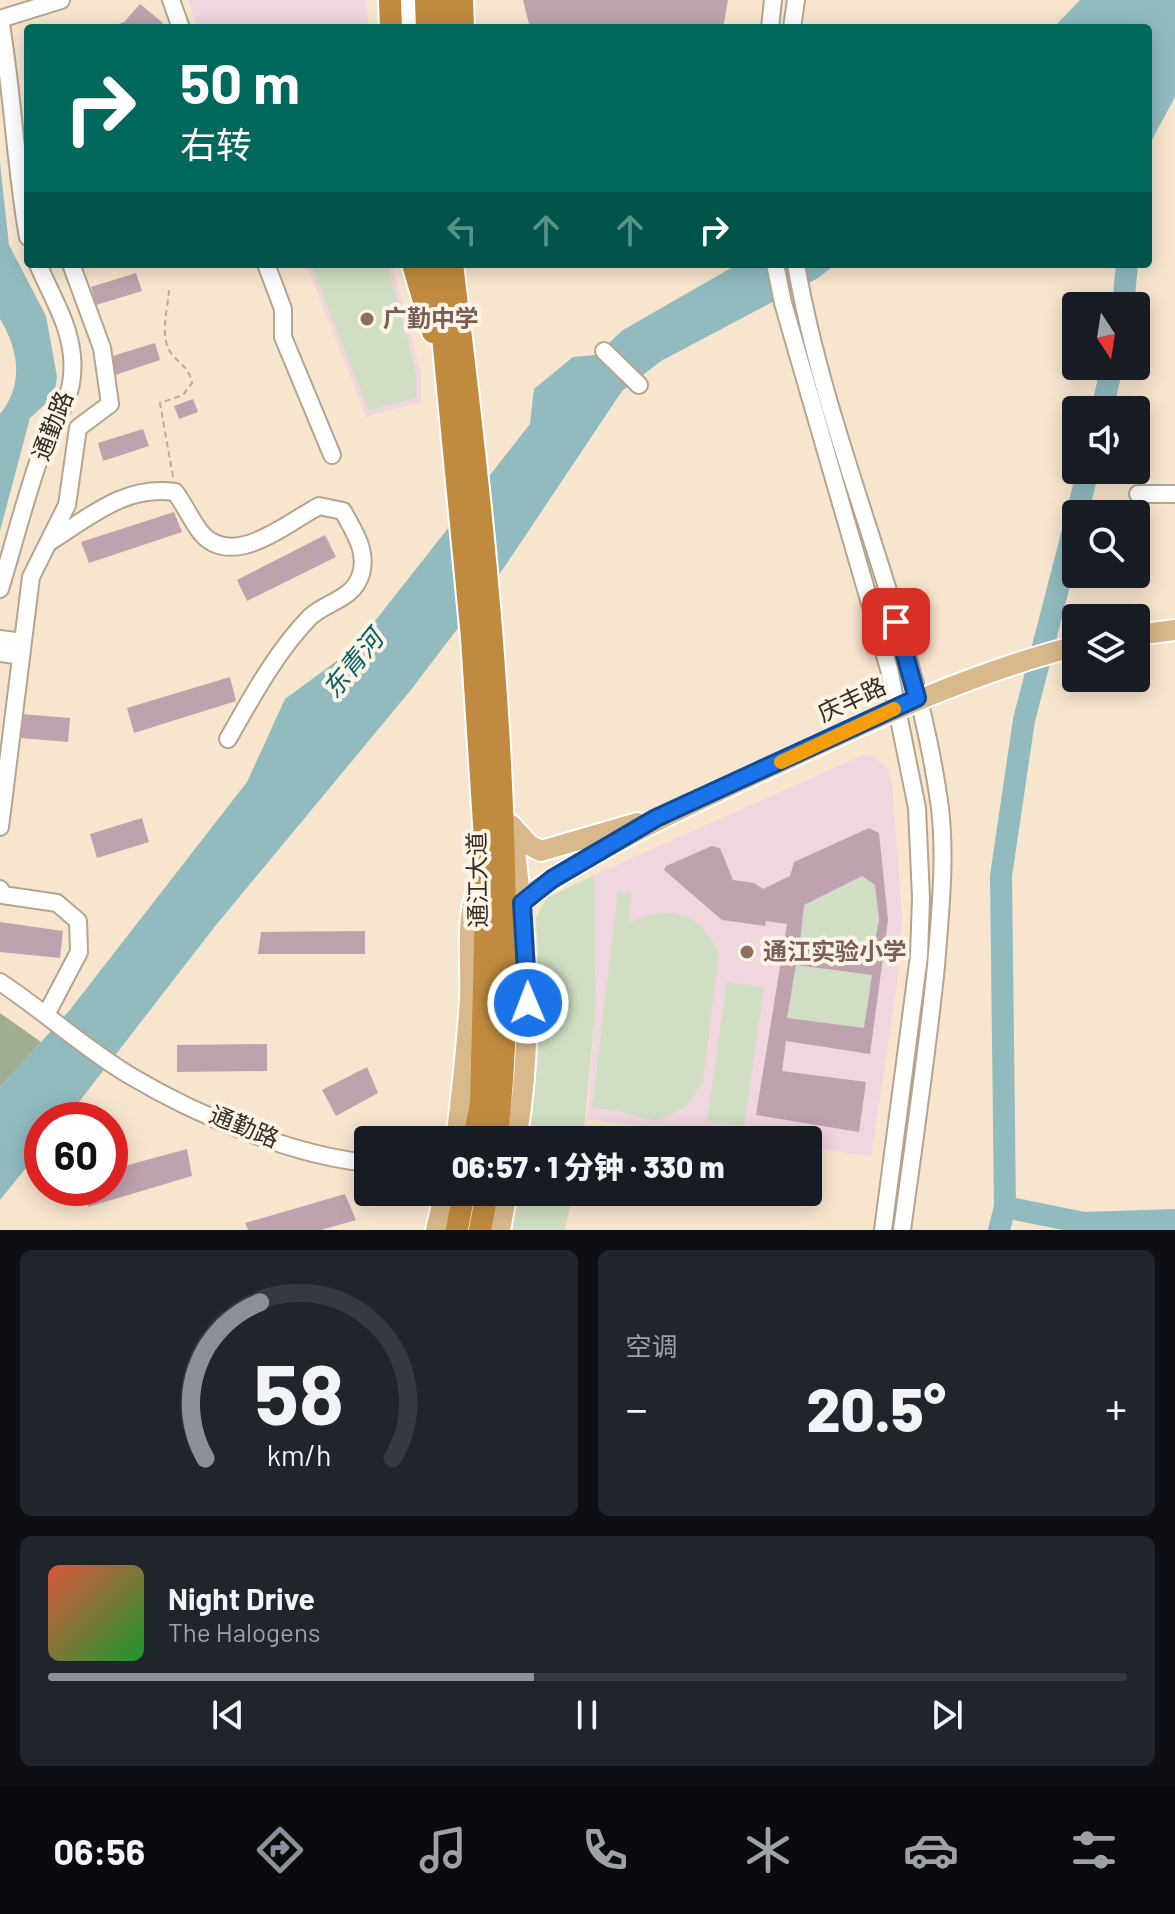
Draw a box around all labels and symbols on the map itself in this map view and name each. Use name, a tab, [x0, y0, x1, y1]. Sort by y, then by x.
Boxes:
north arrow	[1062, 292, 1150, 380]
place label: 广勤中学	[383, 303, 479, 332]
marker: 广勤中学	[358, 310, 376, 328]
street label: 通勤路	[25, 387, 78, 464]
pin	[862, 588, 930, 656]
water label: 东青河	[315, 619, 392, 703]
street label: 庆丰路	[813, 670, 890, 727]
street label: 通江大道	[461, 832, 492, 928]
place label: 通江实验小学	[763, 936, 907, 965]
marker: 通江实验小学	[738, 943, 756, 961]
position arrow	[486, 961, 570, 1045]
street label: 通勤路	[206, 1099, 283, 1153]
speed limit sign: 60	[24, 1102, 128, 1206]

